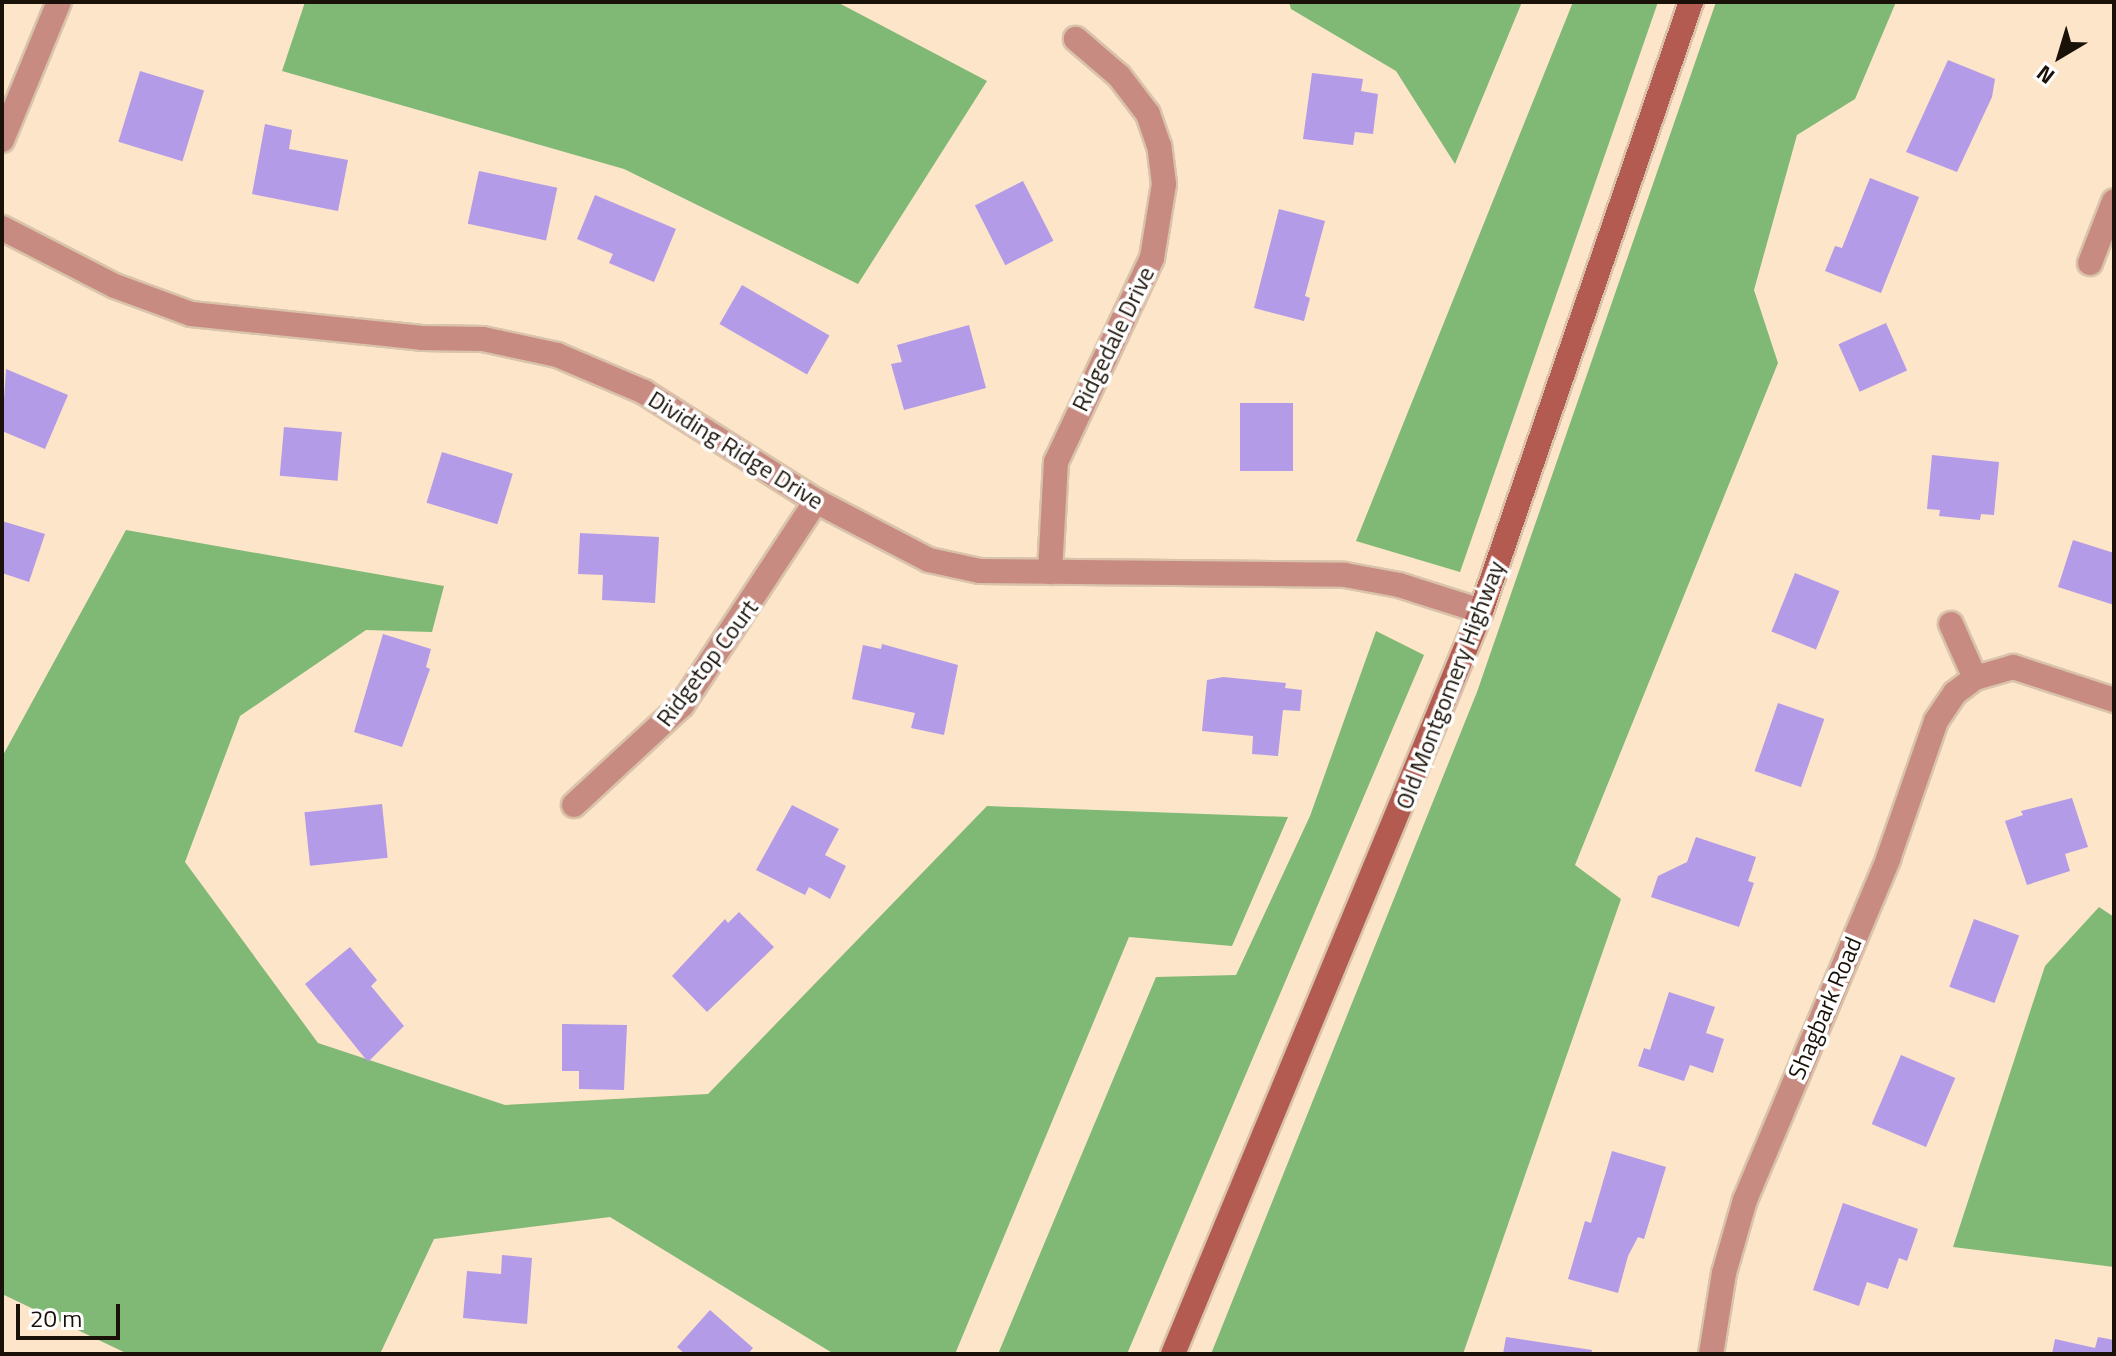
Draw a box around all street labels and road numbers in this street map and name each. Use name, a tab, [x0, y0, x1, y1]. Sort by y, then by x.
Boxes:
street label: Ridgedale Drive	[1066, 262, 1160, 416]
street label: Dividing Ridge Drive	[643, 385, 829, 515]
street label: Old Montgomery Highway	[1389, 557, 1511, 813]
street label: Ridgetop Court	[650, 594, 764, 732]
street label: Shagbark Road	[1782, 932, 1868, 1084]

